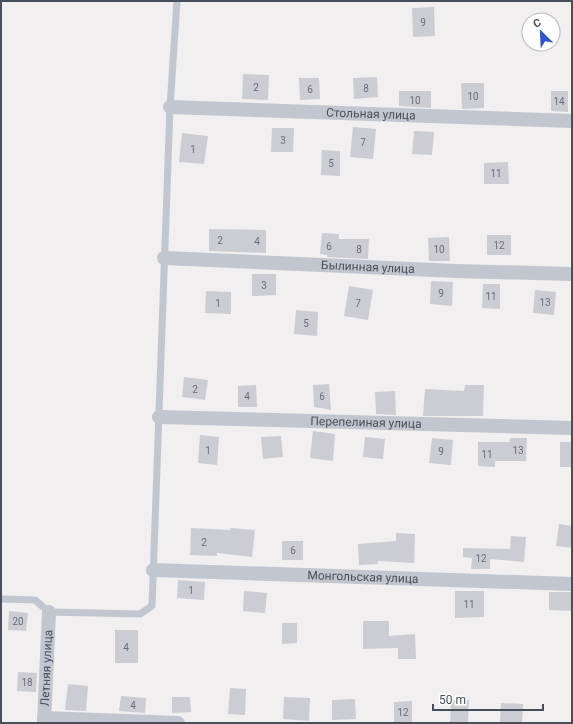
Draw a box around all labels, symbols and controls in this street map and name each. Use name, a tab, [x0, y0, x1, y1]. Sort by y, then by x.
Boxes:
north arrow	[521, 12, 561, 52]
text: С	[531, 16, 543, 31]
house number: 9	[420, 17, 426, 28]
house number: 2	[253, 82, 259, 93]
house number: 8	[363, 83, 369, 94]
house number: 6	[307, 84, 313, 95]
house number: 10	[467, 91, 479, 102]
house number: 10	[409, 95, 421, 106]
house number: 14	[553, 96, 565, 107]
street label: Стольная улица	[326, 105, 416, 123]
house number: 3	[280, 135, 286, 146]
house number: 7	[360, 137, 366, 148]
house number: 1	[190, 144, 196, 155]
house number: 5	[328, 158, 334, 169]
house number: 11	[490, 168, 502, 179]
house number: 2	[217, 235, 223, 246]
house number: 4	[254, 236, 260, 247]
house number: 12	[493, 240, 505, 251]
house number: 6	[326, 241, 332, 252]
house number: 8	[356, 244, 362, 255]
house number: 10	[433, 244, 445, 255]
street label: Былинная улица	[321, 258, 415, 276]
house number: 3	[261, 280, 267, 291]
house number: 9	[438, 288, 444, 299]
house number: 11	[485, 291, 497, 302]
house number: 13	[539, 297, 551, 308]
house number: 1	[215, 298, 221, 309]
house number: 7	[355, 298, 361, 309]
house number: 5	[303, 318, 309, 329]
house number: 2	[192, 384, 198, 395]
house number: 4	[244, 391, 250, 402]
house number: 6	[319, 391, 325, 402]
street label: Перепелиная улица	[310, 414, 422, 431]
house number: 1	[205, 445, 211, 456]
house number: 13	[512, 445, 524, 456]
house number: 9	[438, 446, 444, 457]
house number: 11	[481, 449, 493, 460]
house number: 2	[201, 537, 207, 548]
house number: 6	[290, 545, 296, 556]
house number: 12	[475, 553, 487, 564]
street label: Монгольская улица	[307, 568, 419, 586]
house number: 1	[188, 585, 194, 596]
house number: 11	[463, 599, 475, 610]
house number: 20	[12, 616, 24, 627]
street label: Летняя улица	[38, 629, 55, 707]
house number: 4	[123, 642, 129, 653]
house number: 18	[21, 677, 33, 688]
scale bar	[433, 686, 543, 712]
text: 50 m	[439, 693, 466, 707]
house number: 4	[130, 700, 136, 711]
house number: 12	[397, 707, 409, 718]

